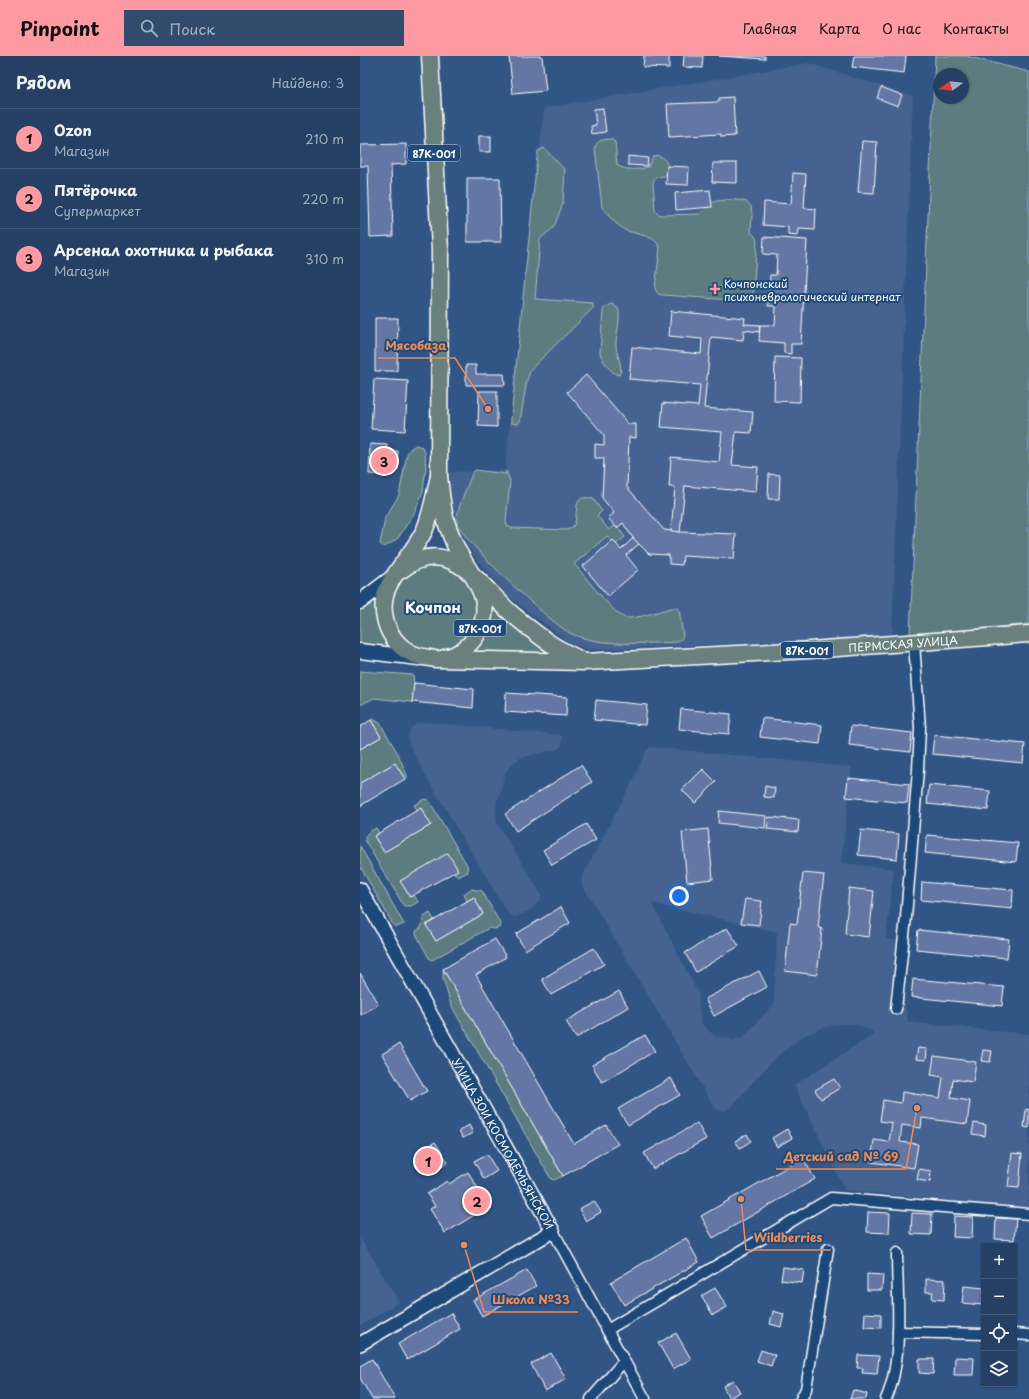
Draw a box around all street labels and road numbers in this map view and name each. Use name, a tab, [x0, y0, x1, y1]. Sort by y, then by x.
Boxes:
road number: 87К-001	[408, 145, 460, 161]
road number: 87К-001	[454, 620, 506, 636]
street label: ПЕРМСКАЯ УЛИЦА	[848, 631, 959, 656]
road number: 87К-001	[781, 642, 833, 658]
street label: УЛИЦА ЗОИ КОСМОДЕМЬЯНСКОЙ	[448, 1055, 559, 1232]

